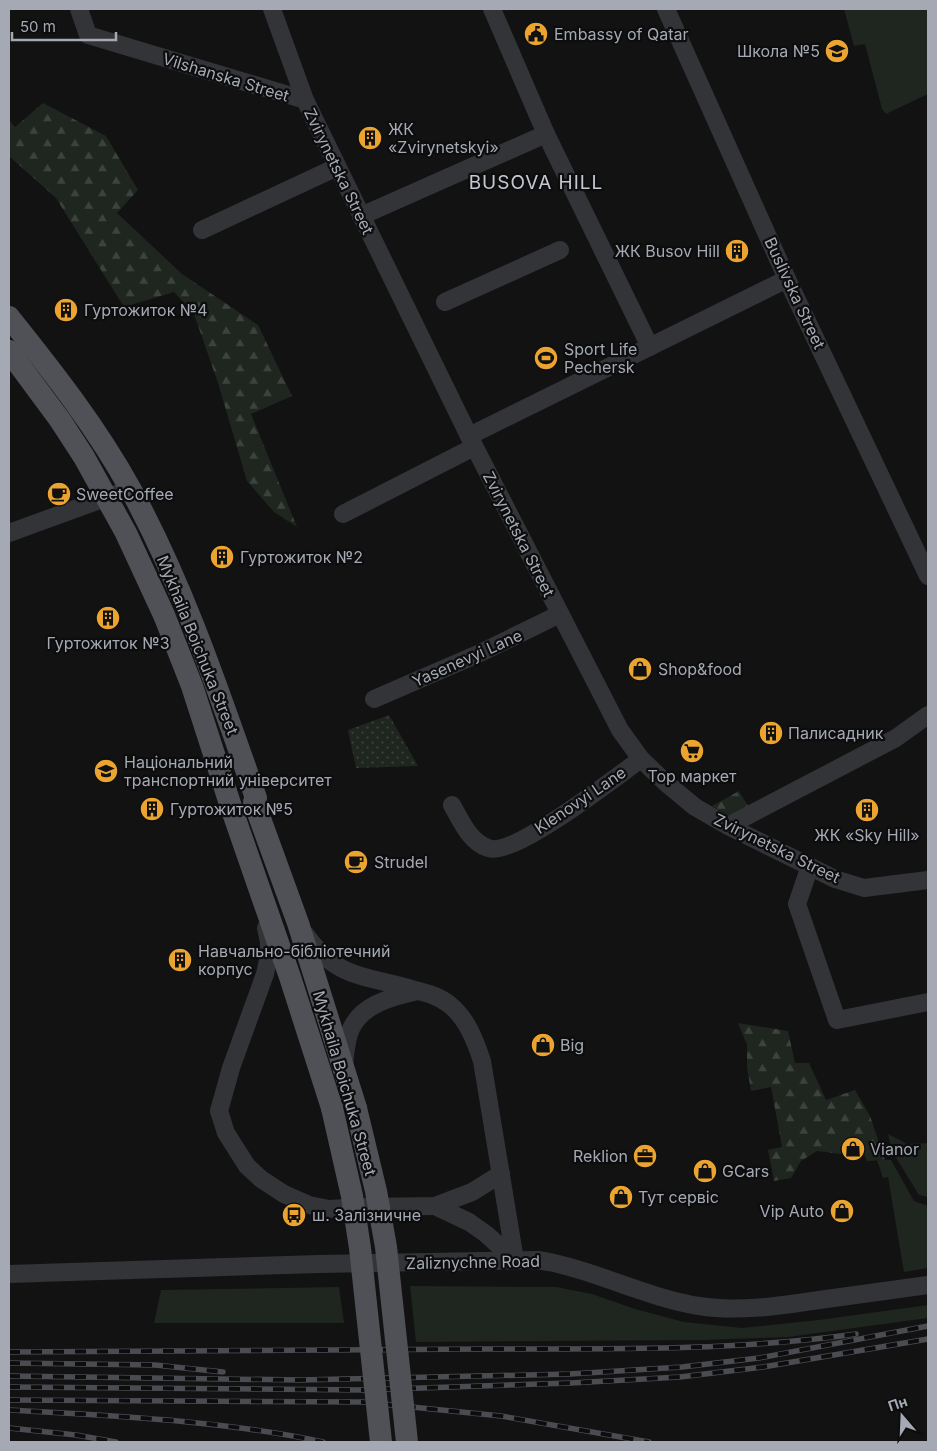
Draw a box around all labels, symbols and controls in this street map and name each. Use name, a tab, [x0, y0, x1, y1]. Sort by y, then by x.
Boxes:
scale bar	[12, 10, 116, 42]
text: 50 m	[20, 17, 56, 36]
public building icon: Embassy of Qatar	[523, 21, 549, 47]
place label: Embassy of Qatar	[554, 24, 689, 44]
school or university icon: Школа №5	[824, 38, 850, 64]
place label: Школа №5	[737, 41, 820, 61]
street label: Vilshanska Street	[160, 48, 292, 106]
street label: Zvirynetska Street	[300, 105, 378, 237]
place label: ЖК «Zvirynetskyi»	[388, 119, 499, 157]
building icon: ЖК «Zvirynetskyi»	[357, 125, 383, 151]
district label: BUSOVA HILL	[469, 171, 603, 194]
street label: Buslivska Street	[760, 234, 830, 352]
building icon: ЖК Busov Hill	[724, 238, 750, 264]
place label: ЖК Busov Hill	[615, 241, 720, 261]
building icon: Гуртожиток №4	[53, 297, 79, 323]
place label: Гуртожиток №4	[84, 300, 208, 320]
place label: Sport Life Pechersk	[564, 339, 637, 377]
sports icon: Sport Life Pechersk	[533, 345, 559, 371]
street label: Zvirynetska Street	[479, 468, 559, 600]
cafe icon: SweetCoffee	[46, 481, 72, 507]
place label: SweetCoffee	[76, 484, 174, 504]
building icon: Гуртожиток №2	[209, 544, 235, 570]
place label: Гуртожиток №2	[240, 547, 363, 567]
street label: Mykhaila Boichuka Street	[153, 552, 243, 738]
building icon: Гуртожиток №3	[95, 605, 121, 631]
street label: Yasenevyi Lane	[409, 625, 525, 691]
place label: Гуртожиток №3	[46, 633, 170, 653]
shop icon: Shop&food	[627, 656, 653, 682]
place label: Shop&food	[658, 659, 742, 679]
building icon: Палисадник	[758, 720, 784, 746]
place label: Палисадник	[788, 723, 884, 743]
supermarket icon: Top маркет	[679, 738, 705, 764]
place label: Національний транспортний університет	[124, 752, 332, 790]
school or university icon: Національний транспортний університет	[93, 758, 119, 784]
street label: Klenovyi Lane	[531, 762, 629, 838]
place label: Top маркет	[647, 766, 737, 786]
building icon: Гуртожиток №5	[139, 796, 165, 822]
building icon: ЖК «Sky Hill»	[854, 797, 880, 823]
place label: Гуртожиток №5	[170, 799, 293, 819]
street label: Zvirynetska Street	[711, 809, 843, 887]
place label: ЖК «Sky Hill»	[814, 825, 920, 845]
cafe icon: Strudel	[343, 849, 369, 875]
place label: Strudel	[374, 852, 428, 872]
place label: Навчально-бібліотечний корпус	[198, 941, 391, 979]
building icon: Навчально-бібліотечний корпус	[167, 947, 193, 973]
street label: Mykhaila Boichuka Street	[309, 988, 381, 1178]
shop icon: Big	[530, 1032, 556, 1058]
place label: Big	[560, 1035, 584, 1055]
shop icon: Vianor	[840, 1136, 866, 1162]
place label: Vianor	[870, 1139, 919, 1159]
office icon: Reklion	[632, 1143, 658, 1169]
place label: Reklion	[573, 1146, 628, 1166]
shop icon: GCars	[692, 1158, 718, 1184]
place label: GCars	[722, 1161, 769, 1181]
shop icon: Тут сервіс	[608, 1184, 634, 1210]
place label: Тут сервіс	[638, 1187, 719, 1207]
shop icon: Vip Auto	[829, 1198, 855, 1224]
place label: Vip Auto	[760, 1201, 824, 1221]
bus stop icon: ш. Залізничне	[281, 1202, 307, 1228]
place label: ш. Залізничне	[312, 1205, 421, 1225]
street label: Zaliznychne Road	[406, 1251, 540, 1273]
north arrow	[877, 1391, 927, 1441]
text: Пн	[886, 1392, 909, 1414]

